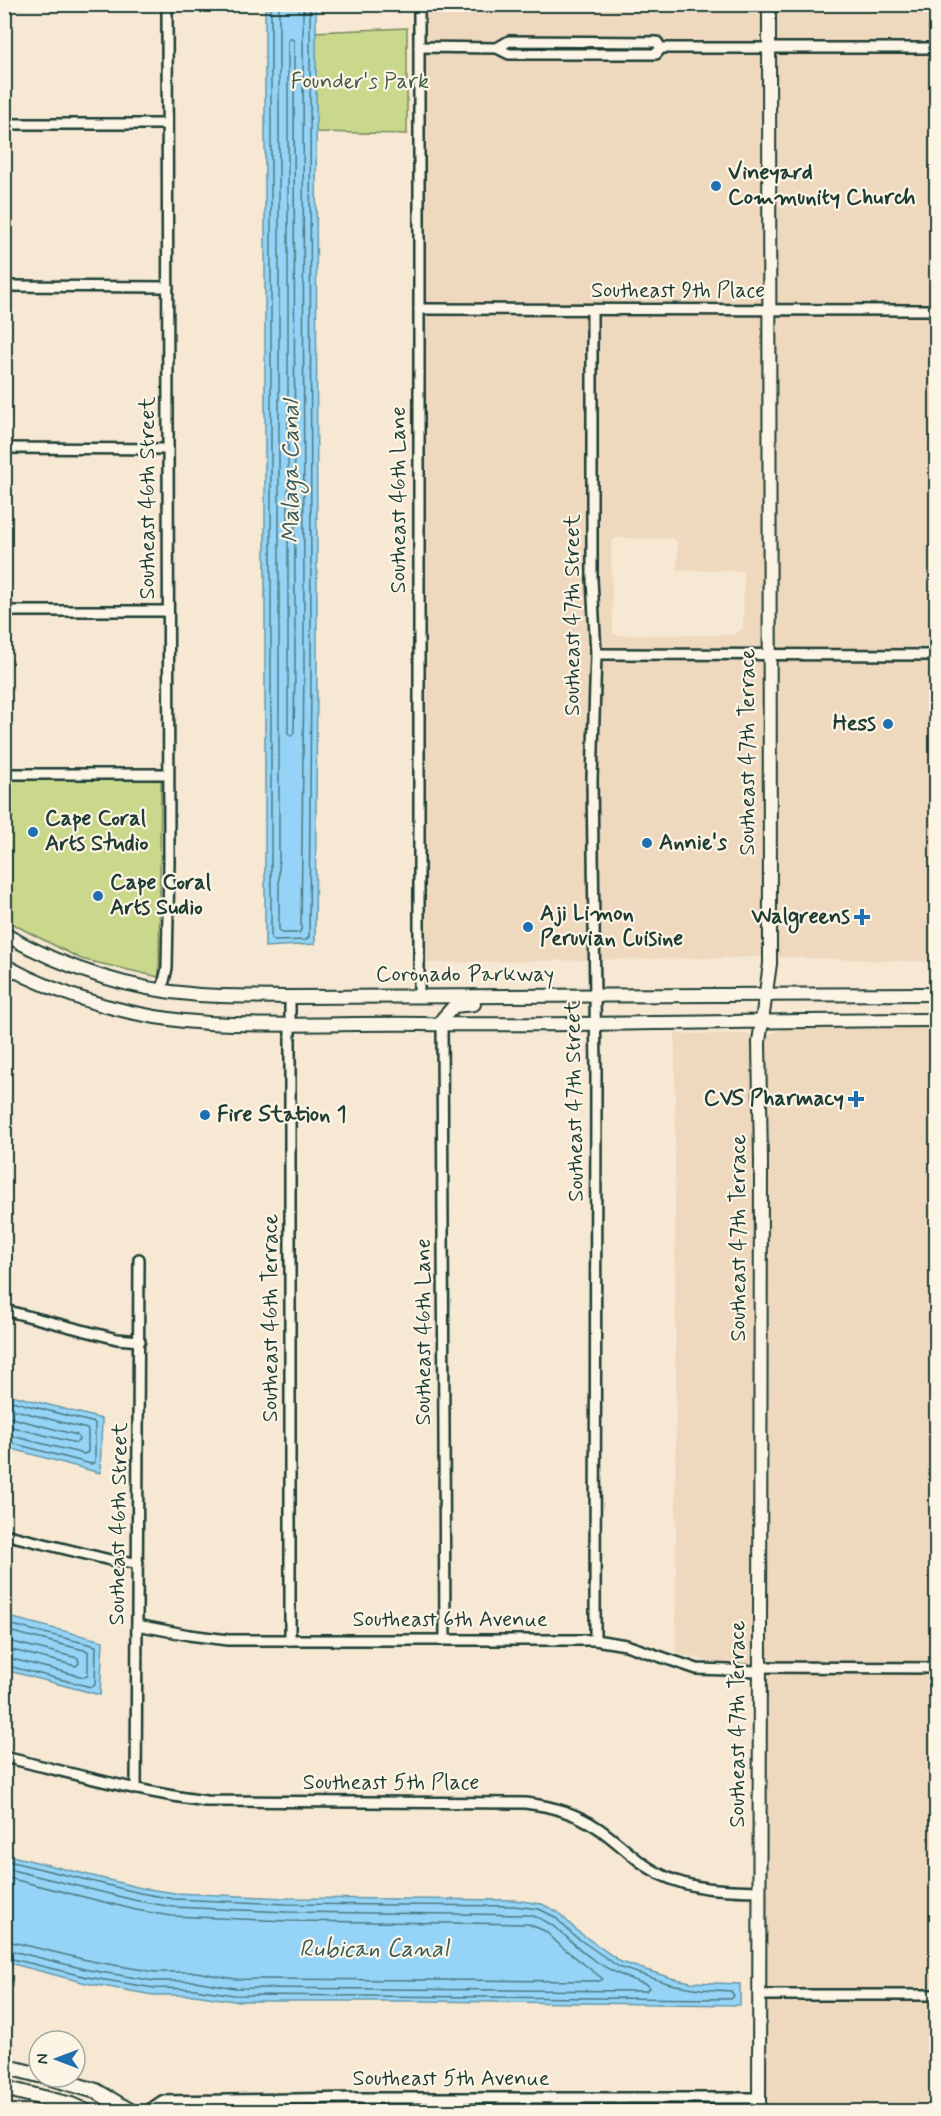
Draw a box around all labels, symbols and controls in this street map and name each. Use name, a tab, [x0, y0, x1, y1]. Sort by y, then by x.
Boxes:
park label: Founder's Park	[291, 68, 429, 96]
place label: Vineyard Community Church	[728, 159, 916, 212]
marker: Vineyard Community Church	[709, 179, 723, 193]
street label: Southeast 9th Place	[591, 277, 765, 305]
street label: Southeast 46th Street	[134, 396, 162, 599]
water label: Malaga Canal	[276, 397, 309, 544]
street label: Southeast 46th Lane	[385, 406, 413, 594]
street label: Southeast 47th Street	[559, 514, 587, 716]
street label: Southeast 47th Terrace	[734, 648, 762, 856]
place label: Hess	[833, 710, 876, 738]
marker: Hess	[881, 717, 895, 731]
place label: Cape Coral Arts Studio	[45, 805, 148, 858]
marker: Cape Coral Arts Studio	[26, 825, 40, 839]
place label: Annie's	[659, 829, 727, 857]
marker: Annie's	[640, 836, 654, 850]
place label: Cape Coral Arts Sudio	[110, 869, 212, 922]
marker: Cape Coral Arts Sudio	[91, 889, 105, 903]
place label: Aji Limon Peruvian Cuisine	[540, 900, 683, 953]
place label: Walgreens	[750, 903, 850, 934]
marker: Walgreens	[855, 910, 869, 924]
marker: Aji Limon Peruvian Cuisine	[521, 920, 535, 934]
street label: Coronado Parkway	[376, 961, 554, 989]
street label: Southeast 47th Street	[559, 1000, 591, 1202]
place label: CVS Pharmacy	[704, 1085, 844, 1113]
marker: CVS Pharmacy	[849, 1092, 863, 1106]
place label: Fire Station 1	[217, 1101, 347, 1129]
marker: Fire Station 1	[198, 1108, 212, 1122]
street label: Southeast 47th Terrace	[725, 1134, 753, 1342]
street label: Southeast 46th Terrace	[257, 1214, 285, 1422]
street label: Southeast 46th Lane	[410, 1238, 438, 1426]
street label: Southeast 46th Street	[103, 1422, 135, 1626]
street label: Southeast 6th Avenue	[352, 1606, 548, 1634]
street label: Southeast 47th Terrace	[724, 1620, 752, 1828]
street label: Southeast 5th Place	[303, 1769, 479, 1797]
water label: Rubican Canal	[299, 1934, 451, 1965]
north arrow	[27, 2029, 87, 2089]
text: N	[33, 2054, 54, 2064]
street label: Southeast 5th Avenue	[352, 2065, 550, 2093]

